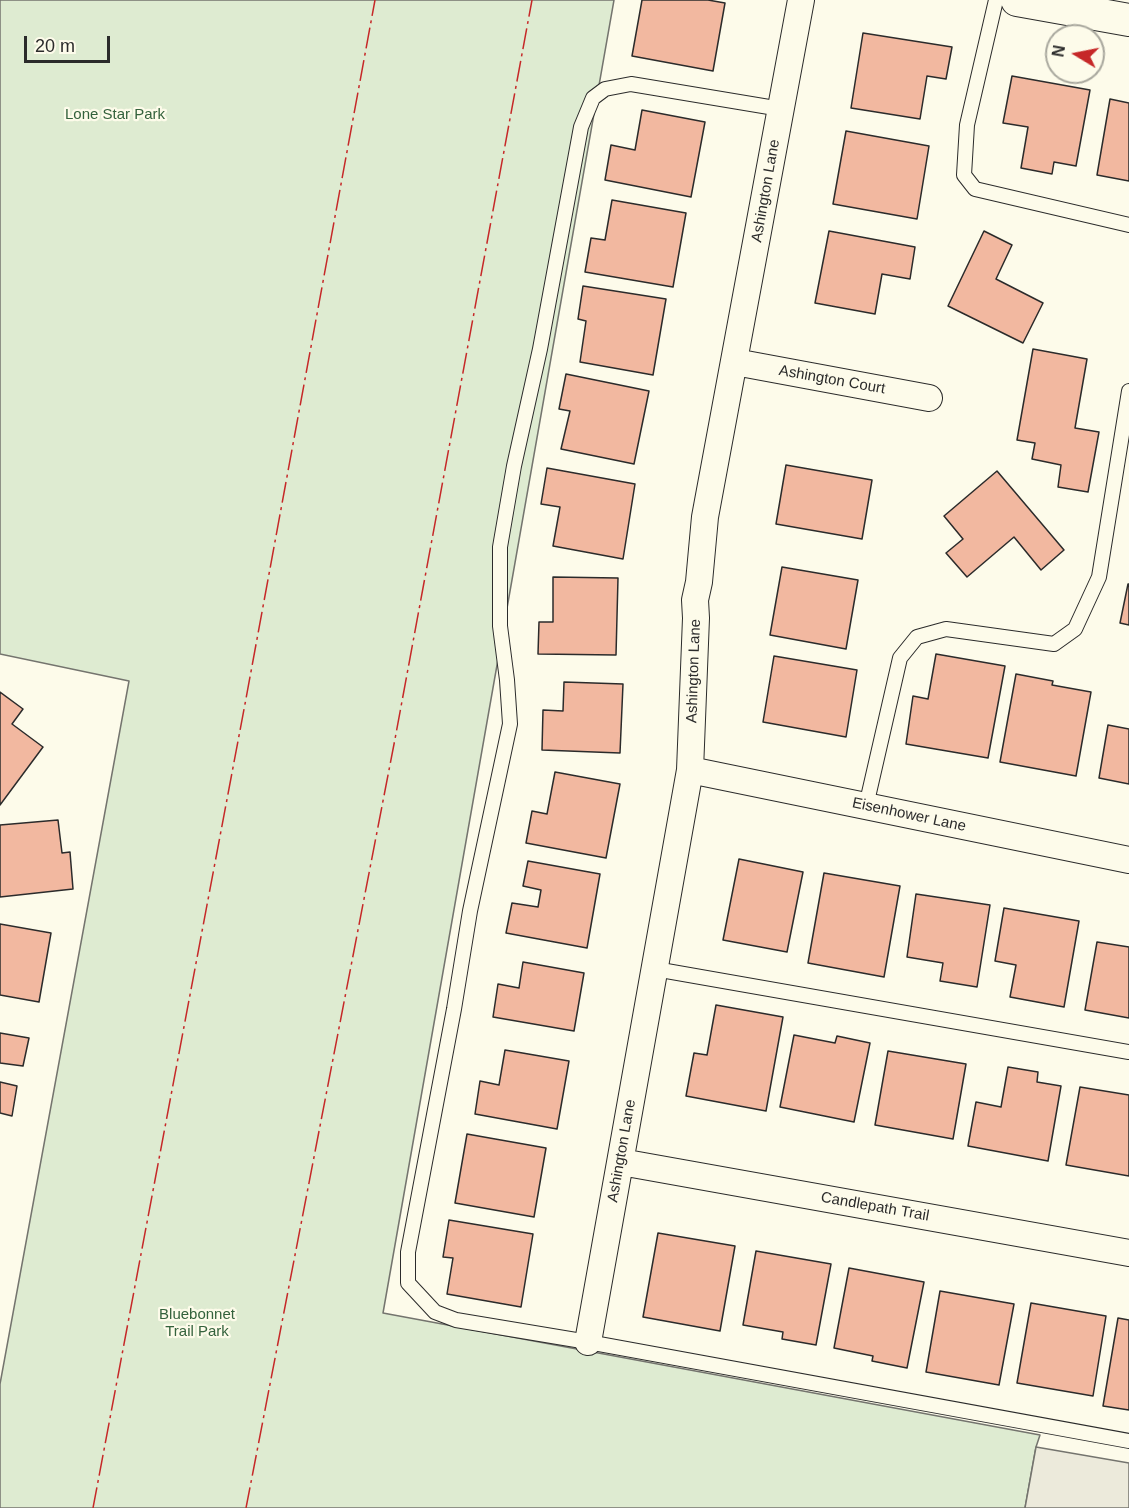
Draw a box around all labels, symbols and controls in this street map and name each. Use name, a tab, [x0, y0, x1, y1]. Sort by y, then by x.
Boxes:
scale bar	[27, 24, 112, 62]
north arrow	[1045, 24, 1105, 84]
text: 20 m	[35, 36, 75, 56]
text: N	[1049, 44, 1068, 58]
park label: Lone Star Park	[65, 106, 165, 124]
street label: Ashington Lane	[748, 138, 784, 244]
street label: Ashington Court	[777, 362, 887, 398]
street label: Ashington Lane	[683, 619, 705, 723]
street label: Eisenhower Lane	[850, 794, 968, 836]
street label: Ashington Lane	[604, 1098, 640, 1204]
street label: Candlepath Trail	[820, 1189, 930, 1225]
park label: Bluebonnet Trail Park	[159, 1306, 235, 1341]

